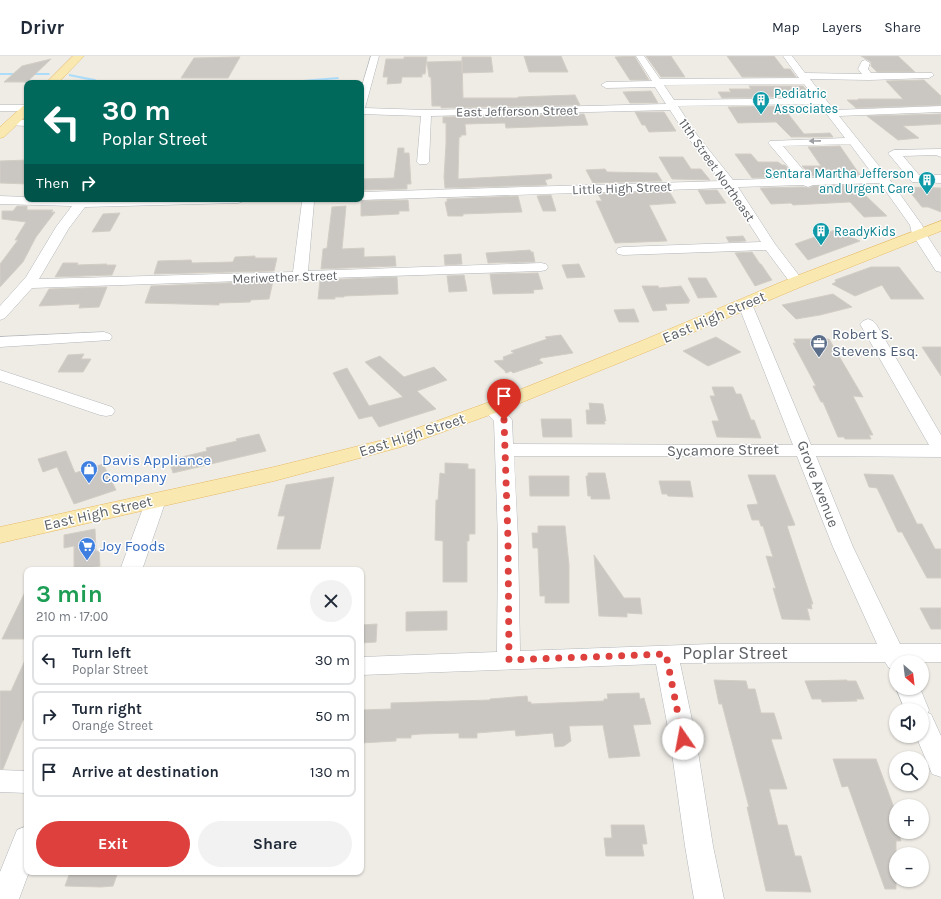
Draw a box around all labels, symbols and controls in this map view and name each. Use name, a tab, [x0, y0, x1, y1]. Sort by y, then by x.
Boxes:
text: Drivr	[20, 17, 64, 39]
text: Map	[772, 19, 800, 36]
text: Layers	[822, 19, 862, 36]
text: Share	[884, 19, 921, 36]
place label: Pediatric Associates	[774, 86, 839, 116]
building icon: Pediatric Associates	[751, 90, 771, 115]
text: 30 m	[102, 94, 171, 127]
icon: left	[36, 96, 88, 148]
street label: East Jefferson Street	[456, 102, 578, 120]
street label: 11th Street Northeast	[676, 116, 758, 224]
text: Poplar Street	[102, 128, 207, 150]
one-way arrow	[808, 138, 821, 144]
place label: Sentara Martha Jefferson and Urgent Care	[765, 166, 914, 196]
building icon: Sentara Martha Jefferson and Urgent Care	[917, 170, 937, 195]
icon: right	[77, 172, 99, 194]
text: Then	[36, 174, 69, 192]
street label: Little High Street	[572, 179, 672, 197]
building icon: ReadyKids	[811, 221, 831, 246]
place label: ReadyKids	[834, 224, 896, 239]
street label: Meriwether Street	[232, 268, 338, 286]
street label: East High Street	[660, 287, 769, 347]
place label: Robert S. Stevens Esq.	[832, 325, 918, 360]
office icon: Robert S. Stevens Esq.	[809, 333, 829, 358]
pin	[487, 379, 521, 420]
icon: arrive	[493, 385, 515, 407]
street label: East High Street	[357, 409, 468, 461]
street label: Grove Avenue	[793, 438, 843, 530]
street label: Sycamore Street	[667, 440, 780, 460]
place label: Davis Appliance Company	[102, 451, 211, 486]
shop icon: Davis Appliance Company	[79, 459, 99, 484]
street label: East High Street	[42, 492, 154, 534]
supermarket icon: Joy Foods	[77, 536, 97, 561]
place label: Joy Foods	[100, 537, 165, 555]
text: 3 min	[36, 580, 103, 608]
button: close	[310, 580, 352, 622]
text: 210 m · 17:00	[36, 609, 108, 624]
street label: Poplar Street	[682, 642, 788, 664]
text: Turn left	[72, 644, 131, 662]
icon: left	[38, 649, 60, 671]
text: 30 m	[315, 651, 350, 669]
north arrow	[889, 655, 929, 695]
map controls	[889, 655, 929, 887]
text: Poplar Street	[72, 662, 148, 677]
text: Turn right	[72, 700, 142, 718]
button: sound	[889, 703, 929, 743]
icon: right	[38, 705, 60, 727]
text: 50 m	[315, 707, 350, 725]
text: Orange Street	[72, 718, 153, 733]
position arrow	[662, 718, 704, 760]
button: search	[889, 751, 929, 791]
icon: arrive	[38, 761, 60, 783]
text: Arrive at destination	[72, 763, 219, 781]
text: 130 m	[310, 763, 350, 781]
button: +	[889, 799, 929, 839]
button: Exit	[36, 821, 190, 867]
button: Share	[198, 821, 352, 867]
button: −	[889, 847, 929, 887]

